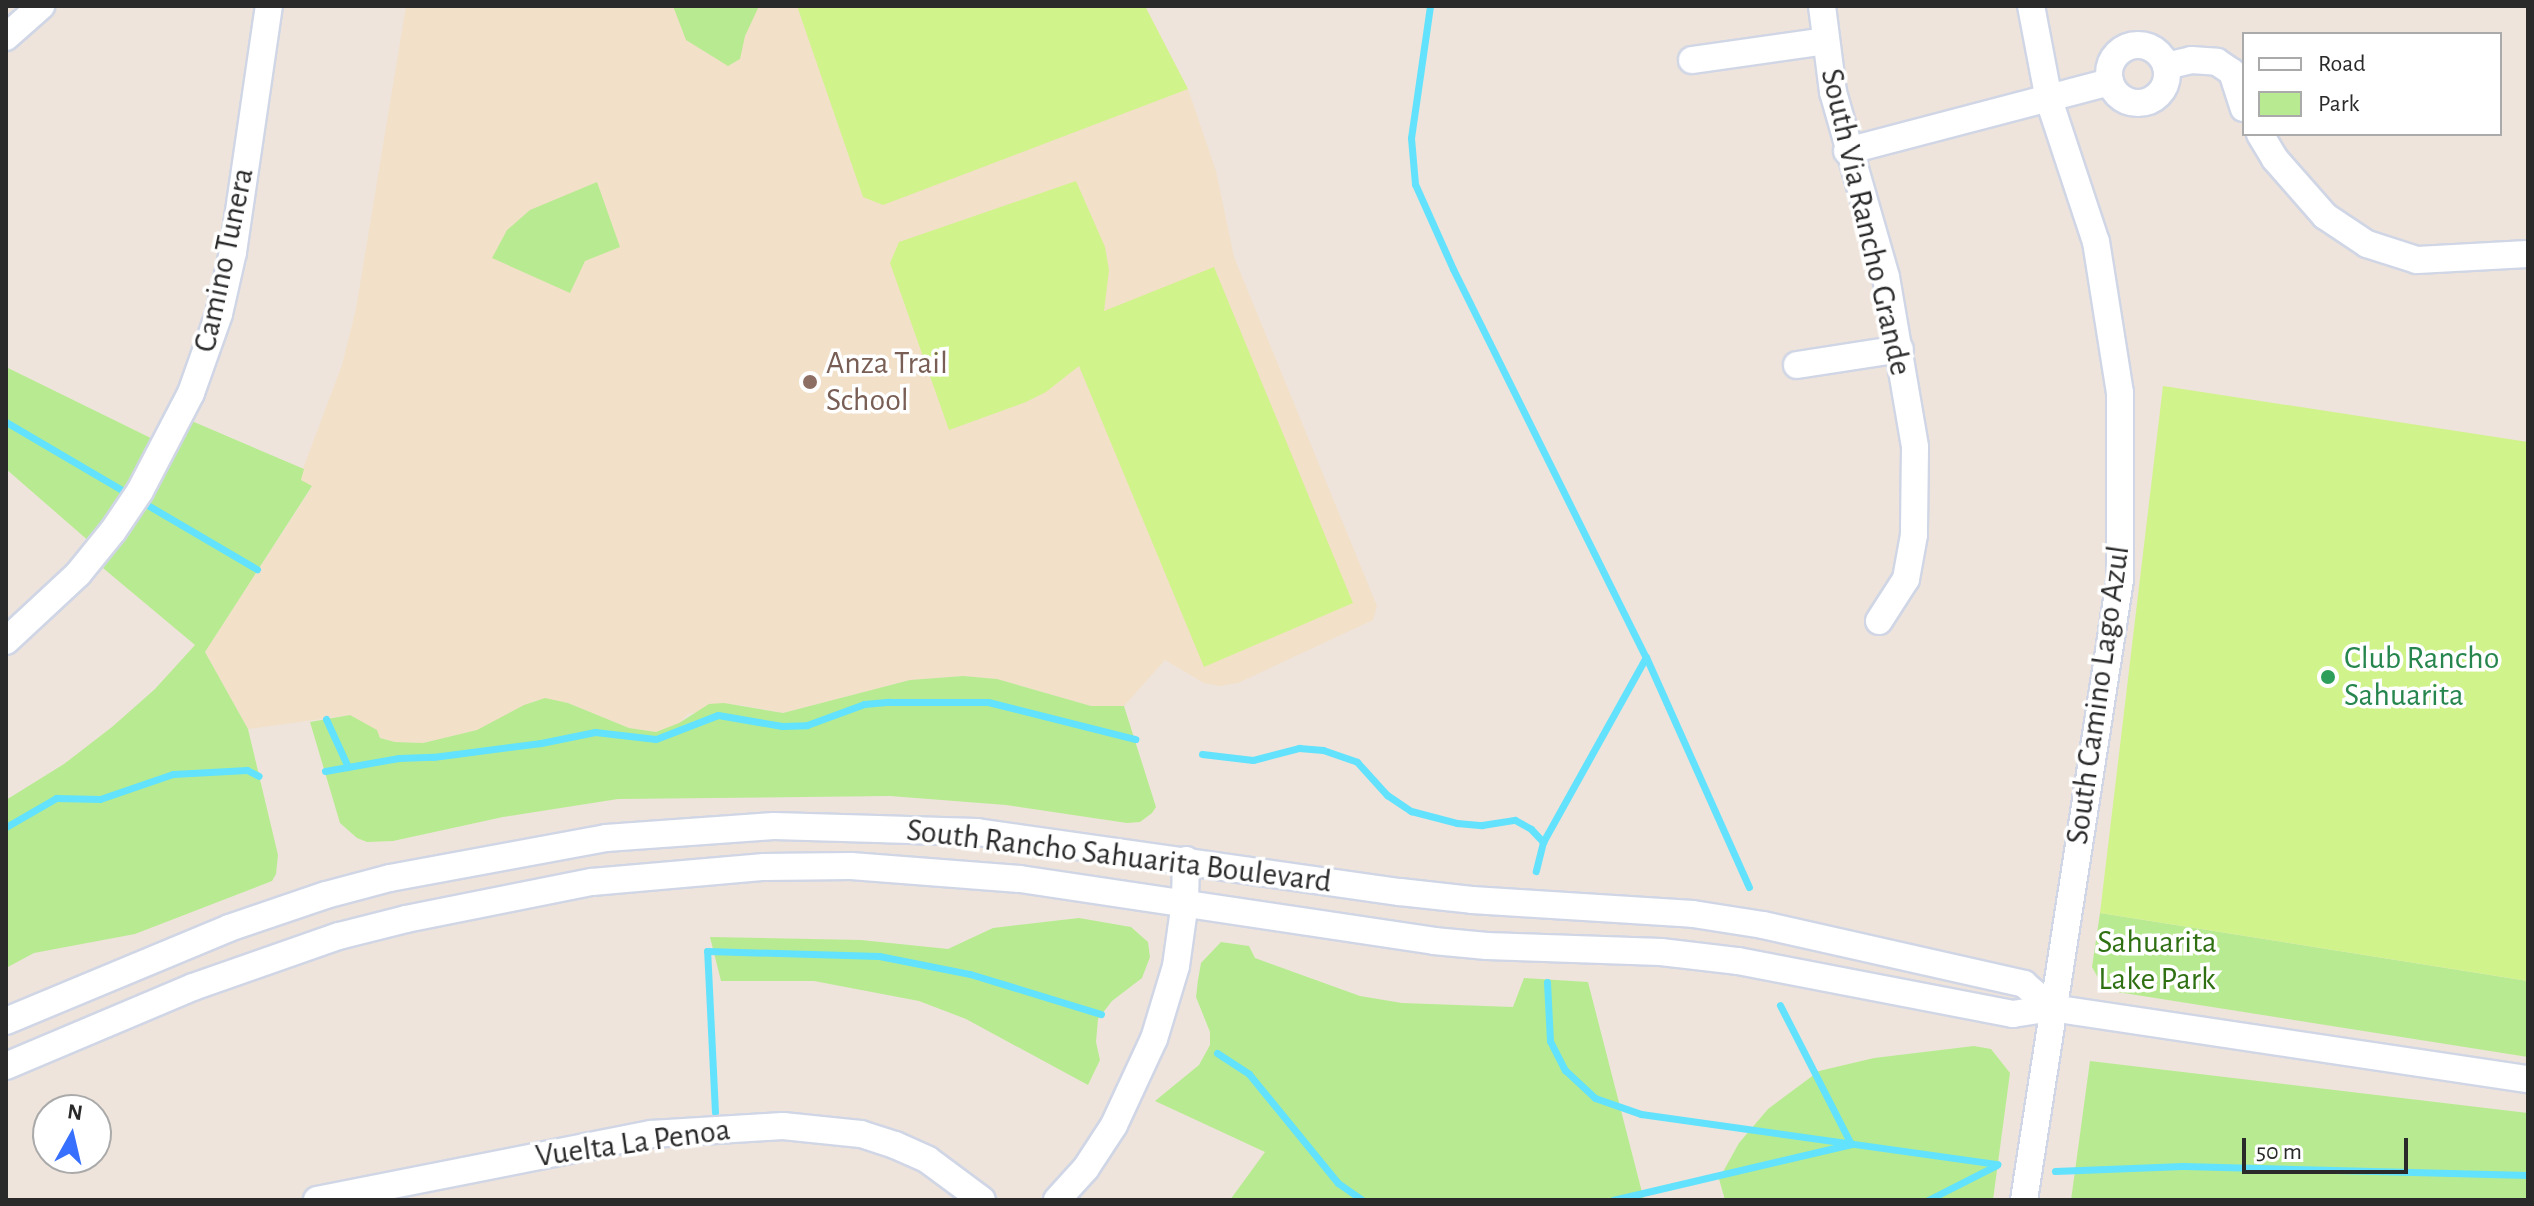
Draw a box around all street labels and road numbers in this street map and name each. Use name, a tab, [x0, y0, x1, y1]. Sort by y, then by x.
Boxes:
street label: South Via Rancho Grande	[1812, 65, 1920, 379]
street label: Camino Tunera	[186, 164, 262, 356]
street label: South Camino Lago Azul	[2058, 543, 2138, 847]
street label: South Rancho Sahuarita Boulevard	[904, 811, 1334, 901]
street label: Vuelta La Penoa	[533, 1110, 733, 1176]

